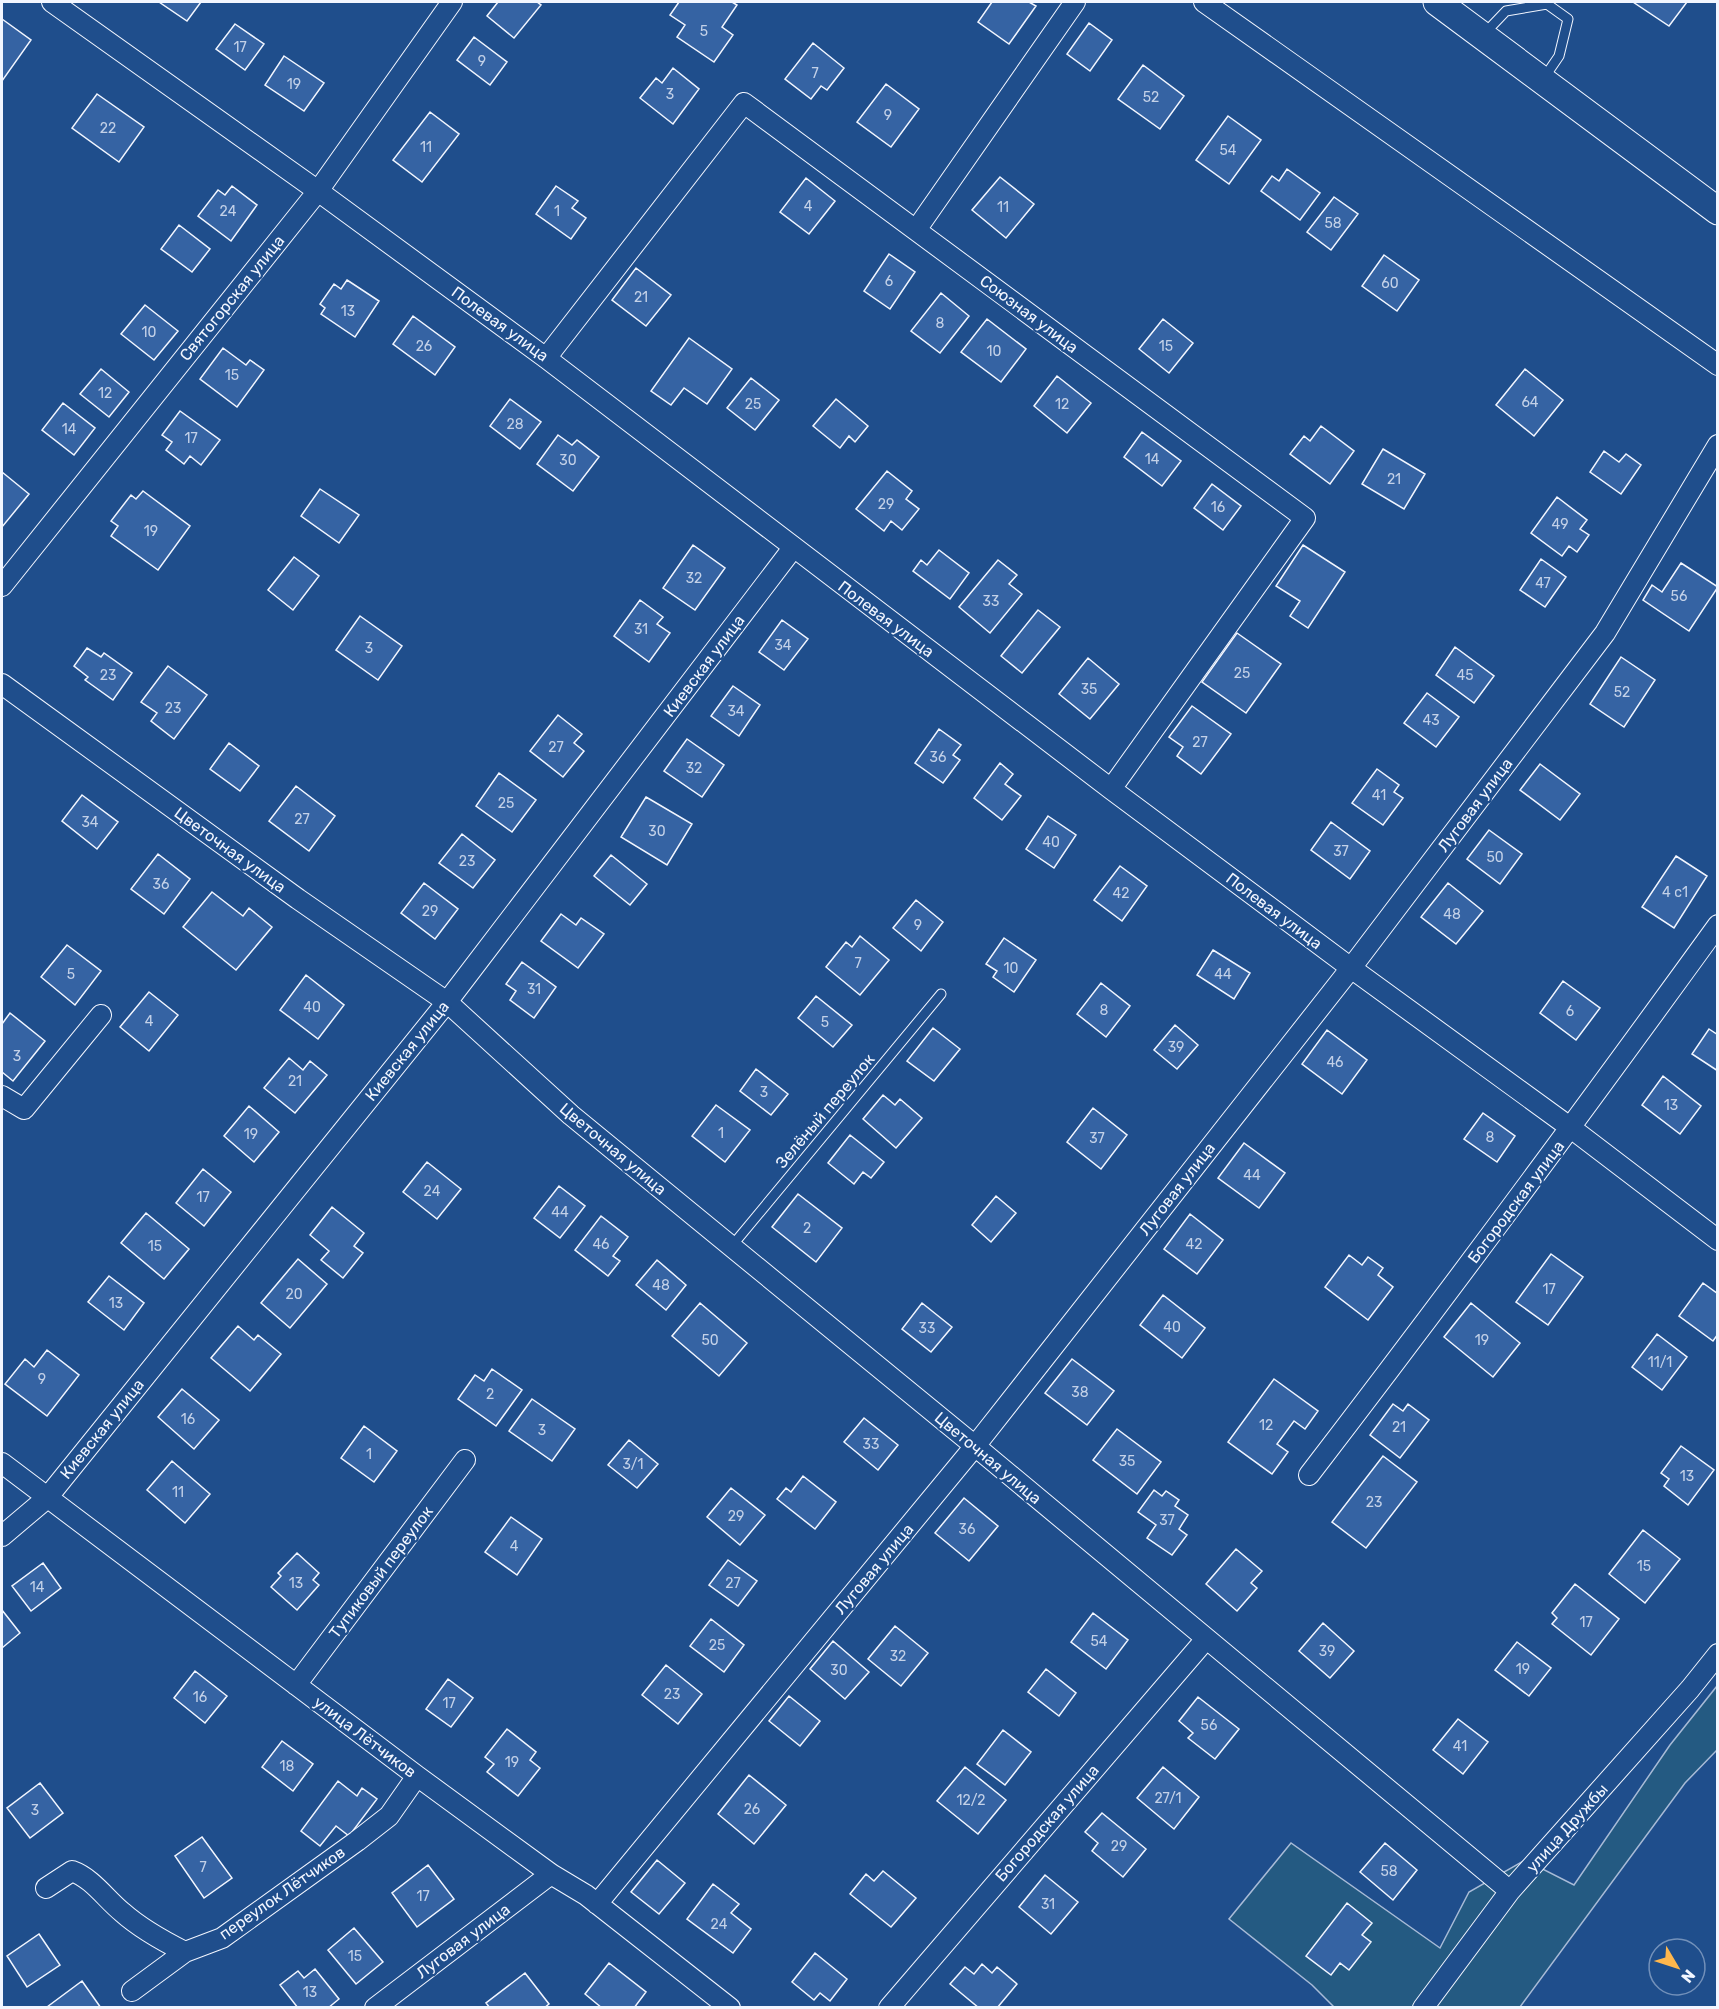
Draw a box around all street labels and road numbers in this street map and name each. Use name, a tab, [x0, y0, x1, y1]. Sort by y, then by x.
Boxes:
street label: Святогорская улица	[176, 231, 288, 365]
street label: Союзная улица	[976, 271, 1082, 357]
street label: Полевая улица	[448, 282, 552, 366]
street label: Полевая улица	[834, 577, 938, 661]
street label: Киевская улица	[659, 611, 749, 721]
street label: Луговая улица	[1434, 754, 1516, 856]
street label: Цветочная улица	[171, 803, 289, 897]
street label: Полевая улица	[1222, 869, 1326, 953]
street label: Киевская улица	[361, 997, 453, 1105]
street label: Зелёный переулок	[772, 1050, 879, 1172]
street label: Цветочная улица	[556, 1099, 670, 1199]
street label: Богородская улица	[1464, 1137, 1568, 1267]
street label: Луговая улица	[1135, 1139, 1219, 1239]
street label: Киевская улица	[56, 1375, 148, 1483]
street label: Цветочная улица	[931, 1408, 1045, 1508]
street label: Тупиковый переулок	[325, 1502, 437, 1642]
street label: Луговая улица	[831, 1520, 917, 1618]
street label: улица Лётчиков	[310, 1692, 420, 1782]
street label: Богородская улица	[991, 1761, 1103, 1885]
street label: улица Дружбы	[1522, 1780, 1612, 1876]
street label: переулок Лётчиков	[215, 1842, 349, 1944]
street label: Луговая улица	[412, 1900, 514, 1982]

